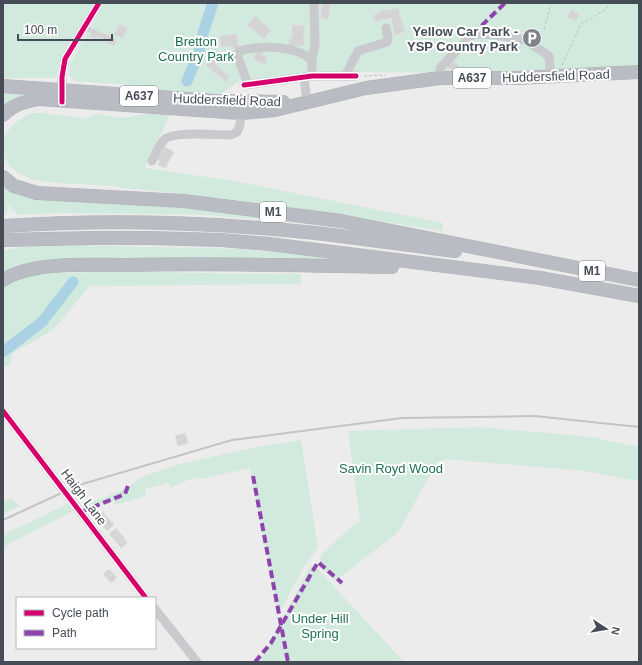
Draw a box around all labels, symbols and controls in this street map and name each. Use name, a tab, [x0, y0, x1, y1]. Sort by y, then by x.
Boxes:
scale bar	[18, 16, 112, 42]
text: 100 m	[24, 23, 57, 37]
place label: Yellow Car Park - YSP Country Park	[407, 24, 519, 54]
parking icon: Yellow Car Park - YSP Country Park	[521, 27, 543, 49]
park label: Bretton Country Park	[158, 34, 234, 64]
street label: Huddersfield Road	[502, 67, 610, 85]
road number: A637	[453, 68, 491, 88]
road number: A637	[120, 86, 158, 106]
street label: Huddersfield Road	[173, 91, 281, 109]
road number: M1	[260, 202, 286, 222]
road number: M1	[579, 261, 605, 281]
park label: Savin Royd Wood	[339, 461, 443, 476]
street label: Haigh Lane	[58, 466, 110, 528]
legend	[16, 597, 156, 649]
text: Cycle path	[52, 606, 109, 620]
north arrow	[586, 609, 626, 649]
park label: Under Hill Spring	[291, 611, 349, 641]
text: Path	[52, 626, 77, 640]
text: N	[609, 626, 622, 636]

